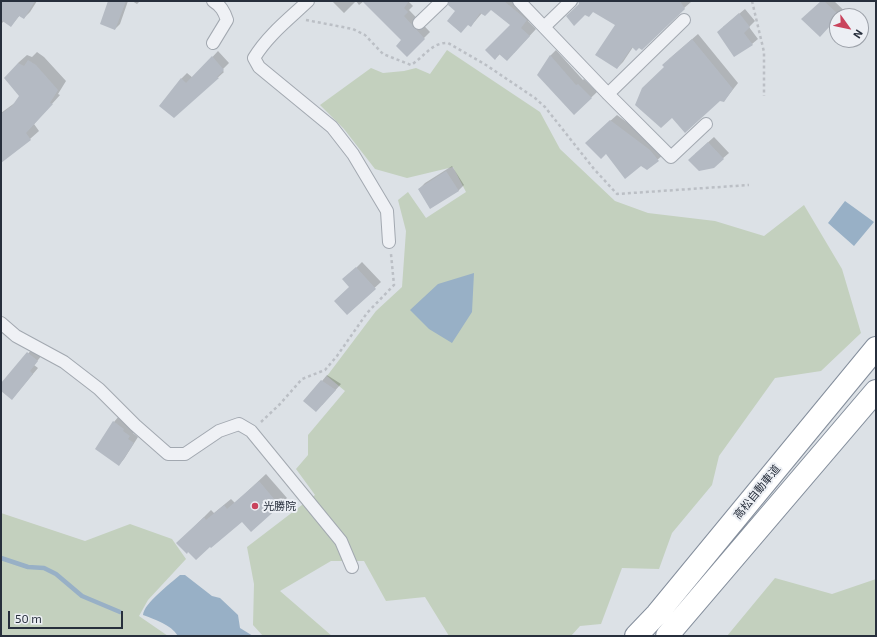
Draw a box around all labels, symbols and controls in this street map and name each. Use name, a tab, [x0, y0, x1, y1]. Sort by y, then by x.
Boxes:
north arrow	[829, 8, 869, 48]
text: N	[851, 27, 866, 41]
street label: 高松自動車道	[731, 462, 783, 522]
place label: 光勝院	[263, 499, 296, 513]
marker: 光勝院	[250, 501, 260, 511]
scale bar	[10, 603, 125, 629]
text: 50 m	[15, 611, 42, 625]

